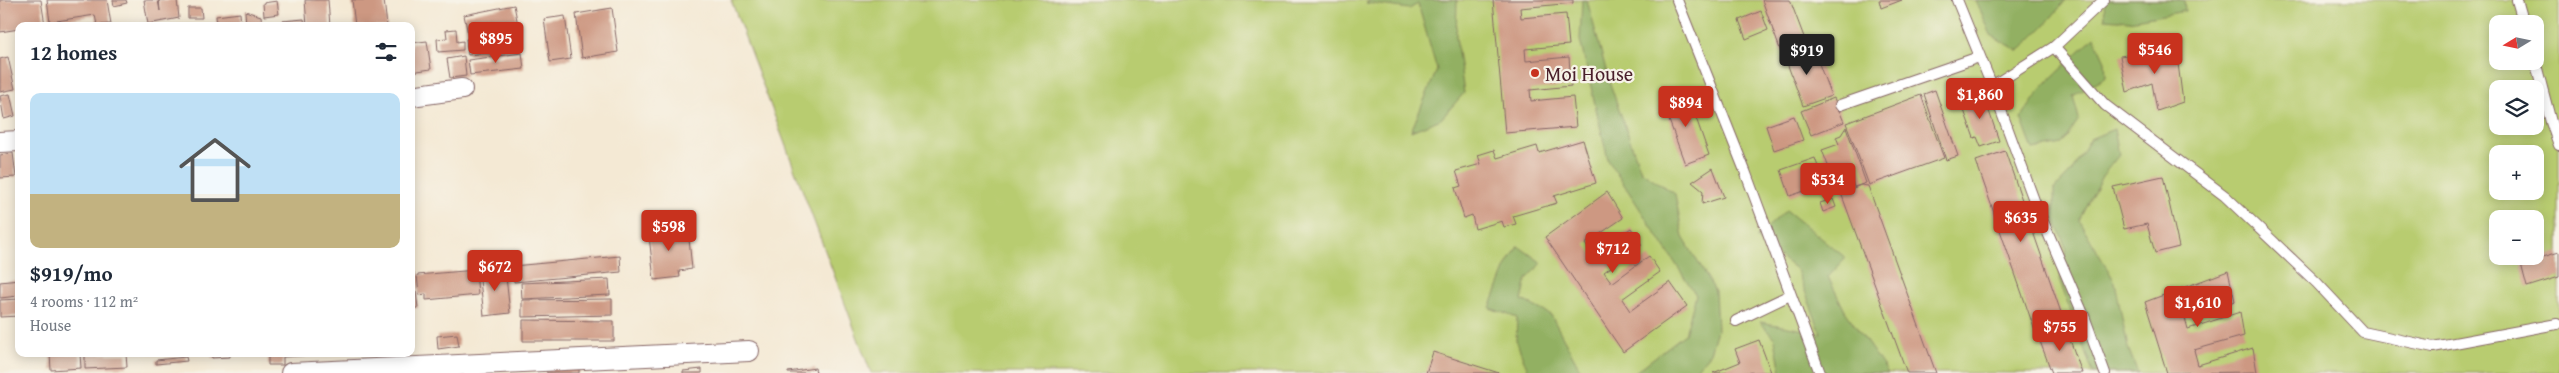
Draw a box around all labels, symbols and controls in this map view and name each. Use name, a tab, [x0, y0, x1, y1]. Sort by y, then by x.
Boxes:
north arrow	[2489, 15, 2544, 70]
map controls	[2489, 15, 2544, 265]
pin: $895	[466, 22, 526, 64]
text: $895	[479, 26, 513, 50]
pin: $546	[2125, 32, 2185, 75]
pin: $919	[1777, 34, 1837, 76]
text: 12 homes	[30, 37, 117, 68]
text: $546	[2138, 37, 2172, 61]
icon: filters	[372, 38, 400, 66]
text: $919	[1790, 38, 1824, 62]
place label: Moi House	[1545, 59, 1633, 88]
marker: Moi House	[1529, 67, 1541, 79]
pin: $1,860	[1939, 78, 2021, 120]
button: layers	[2489, 80, 2544, 135]
text: $1,860	[1957, 82, 2003, 106]
pin: $894	[1656, 86, 1716, 128]
text: $894	[1669, 90, 1703, 114]
icon: home	[170, 125, 260, 215]
button: +	[2489, 145, 2544, 200]
pin: $534	[1798, 162, 1858, 205]
text: $534	[1811, 167, 1845, 191]
pin: $635	[1991, 200, 2051, 243]
text: $635	[2004, 205, 2038, 229]
pin: $598	[639, 210, 699, 252]
button: −	[2489, 210, 2544, 265]
text: $598	[652, 214, 686, 238]
pin: $712	[1583, 232, 1643, 274]
text: $712	[1596, 236, 1630, 260]
pin: $672	[465, 250, 525, 292]
text: $672	[478, 254, 512, 278]
text: $919/mo	[30, 258, 113, 289]
pin: $1,610	[2157, 286, 2239, 328]
text: 4 rooms · 112 m²	[30, 289, 138, 313]
text: $1,610	[2175, 290, 2221, 314]
pin: $755	[2030, 310, 2090, 352]
text: House	[30, 313, 71, 337]
text: $755	[2043, 314, 2077, 338]

